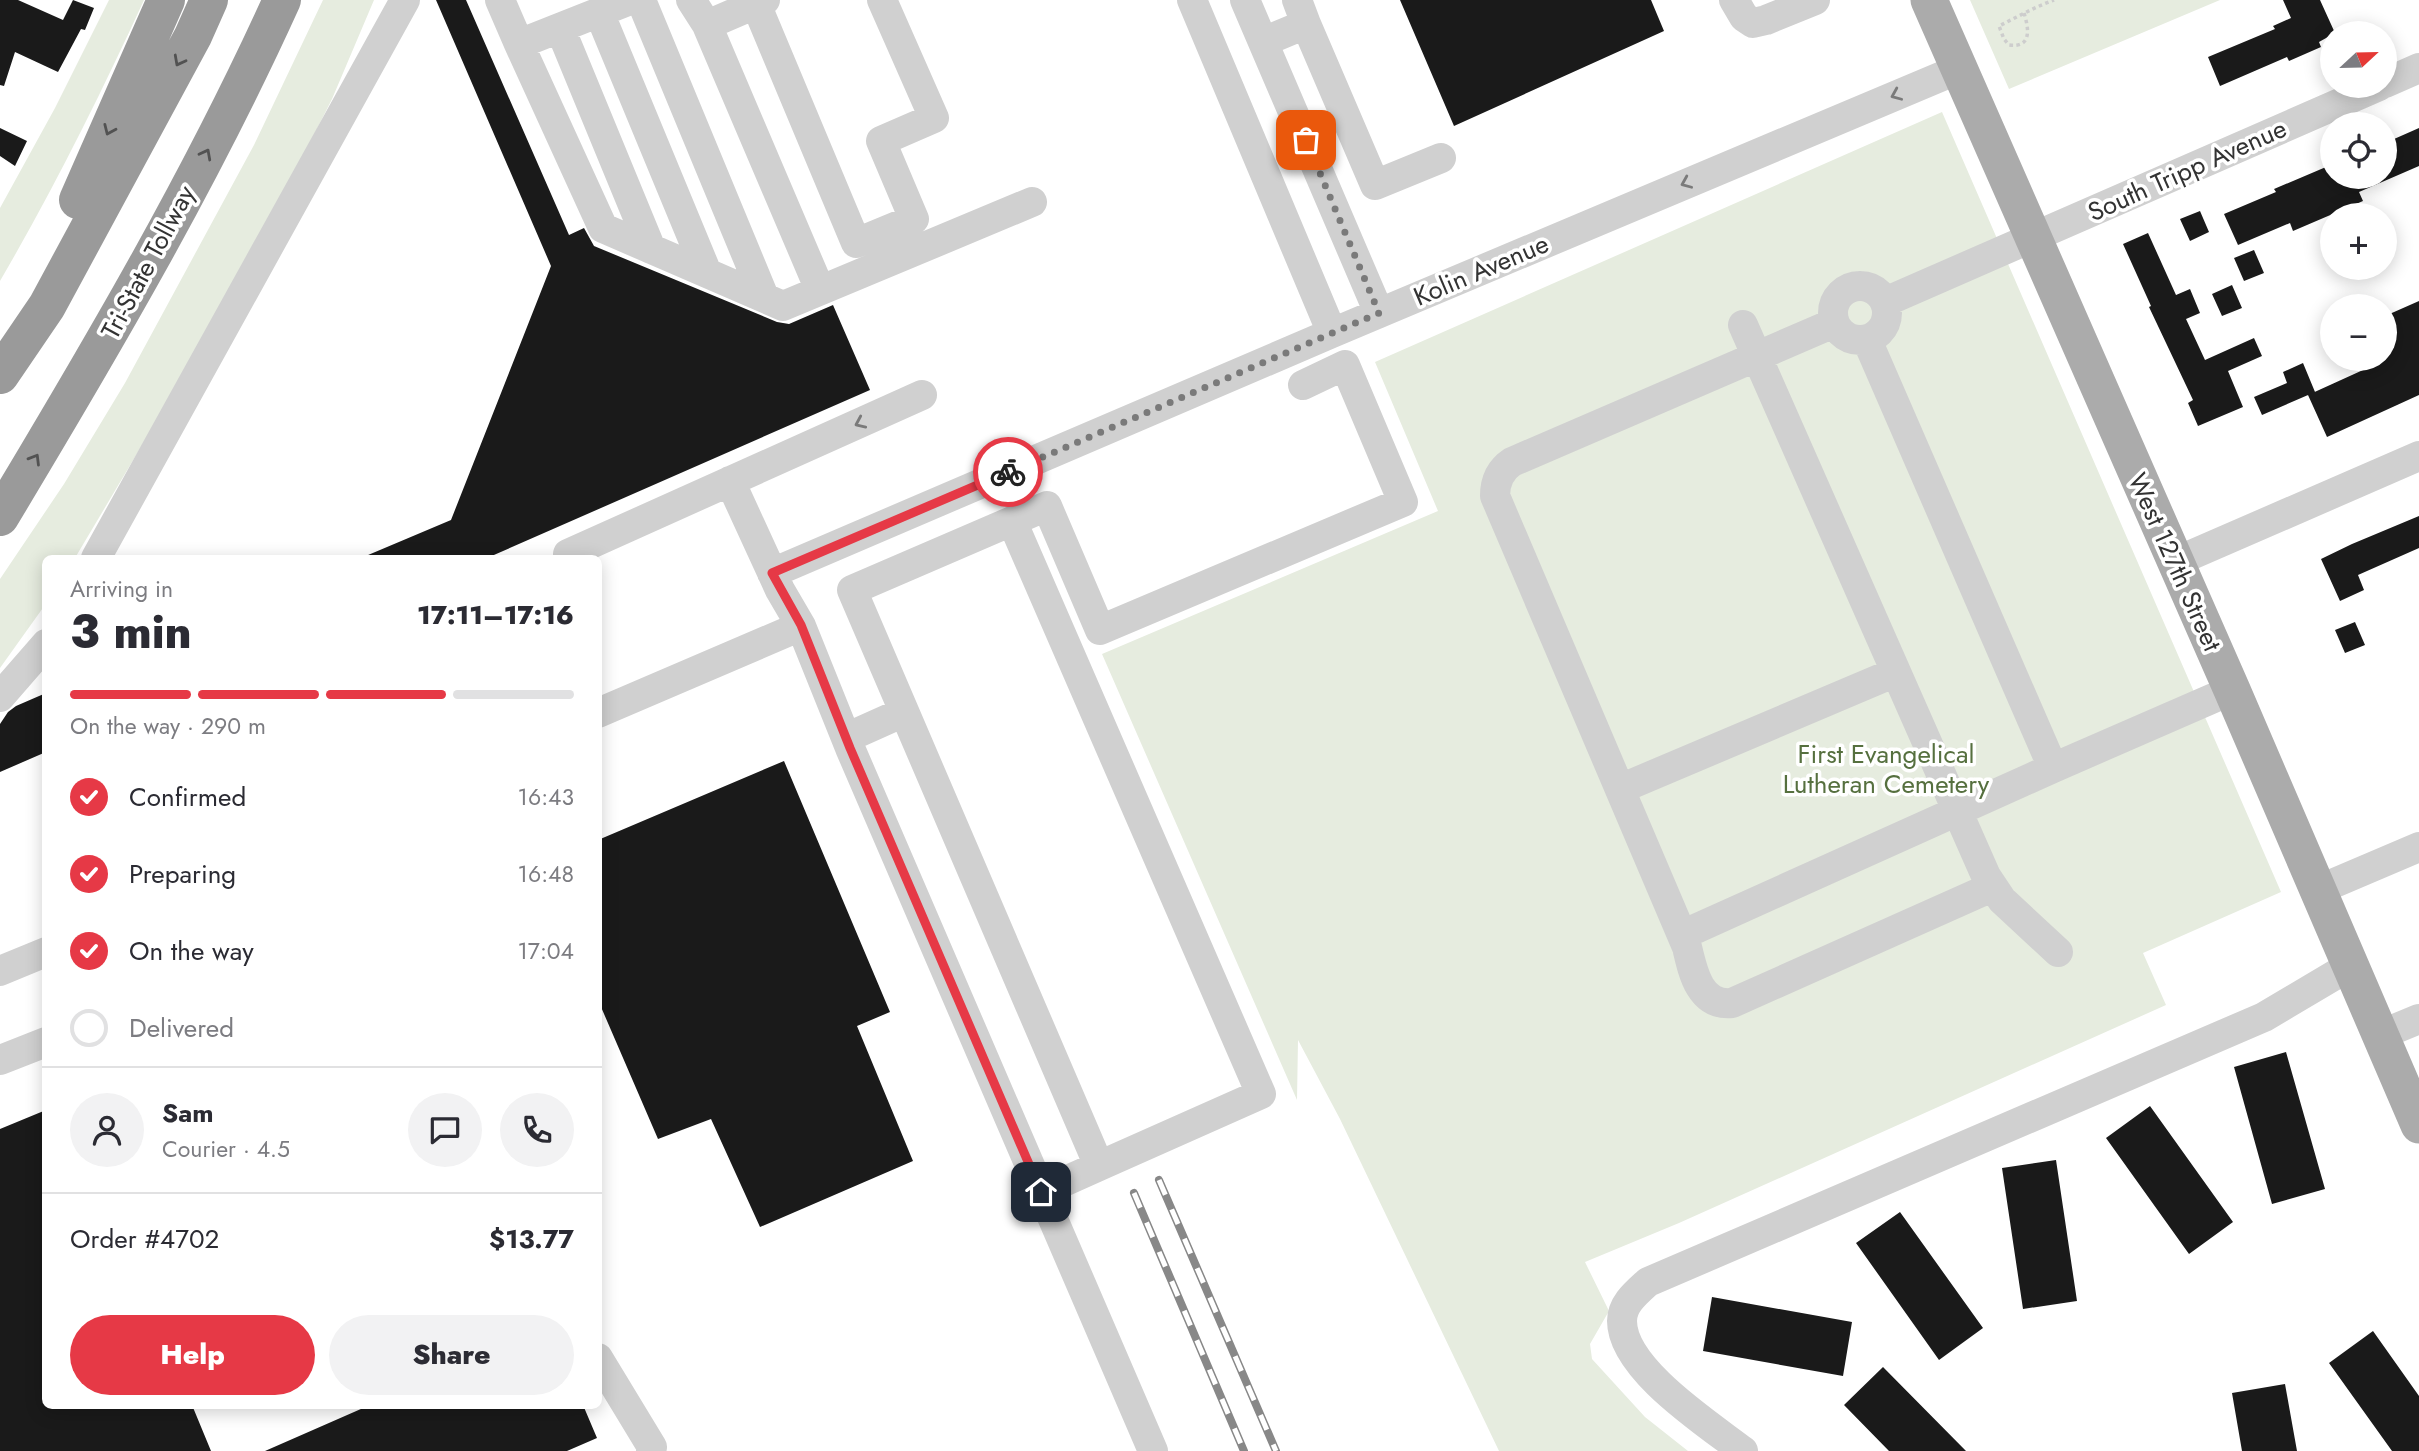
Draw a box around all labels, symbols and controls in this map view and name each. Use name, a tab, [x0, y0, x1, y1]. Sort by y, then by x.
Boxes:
north arrow	[2320, 21, 2398, 98]
map controls	[2320, 21, 2397, 371]
one-way arrow	[174, 54, 187, 66]
one-way arrow	[1891, 87, 1903, 101]
street label: South Tripp Avenue	[2082, 109, 2292, 231]
pin	[1276, 110, 1336, 170]
button: locate	[2320, 112, 2397, 189]
icon: bag	[1287, 121, 1325, 159]
one-way arrow	[103, 123, 117, 135]
one-way arrow	[198, 148, 212, 161]
one-way arrow	[1681, 175, 1693, 189]
street label: Tri-State Tollway	[92, 178, 205, 345]
button: +	[2320, 203, 2397, 280]
street label: Kolin Avenue	[1408, 225, 1554, 315]
button: −	[2320, 294, 2397, 371]
one-way arrow	[855, 415, 867, 429]
courier	[973, 437, 1043, 507]
one-way arrow	[27, 453, 40, 466]
icon: bike	[989, 453, 1027, 491]
street label: West 127th Street	[2119, 467, 2232, 658]
text: Arriving in	[70, 572, 173, 606]
text: 17:11–17:16	[417, 596, 574, 634]
text: 3 min	[70, 599, 192, 665]
text: On the way · 290 m	[70, 709, 266, 743]
park label: First Evangelical Lutheran Cemetery	[1783, 735, 1990, 803]
icon: check	[70, 778, 108, 816]
text: Confirmed	[129, 778, 246, 816]
text: 16:43	[518, 780, 574, 814]
icon: check	[70, 855, 108, 893]
text: Preparing	[129, 855, 236, 893]
text: 16:48	[518, 857, 574, 891]
icon: check	[70, 932, 108, 970]
text: On the way	[129, 932, 254, 970]
text: 17:04	[517, 934, 574, 968]
text: Delivered	[129, 1009, 234, 1047]
button: person	[70, 1093, 144, 1167]
button: chat	[408, 1093, 482, 1167]
button: phone	[500, 1093, 574, 1167]
text: Sam	[162, 1094, 214, 1132]
text: Courier · 4.5	[162, 1132, 290, 1166]
pin	[1011, 1162, 1071, 1222]
icon: home	[1022, 1173, 1060, 1211]
text: Order #4702	[70, 1220, 219, 1258]
text: $13.77	[489, 1220, 574, 1258]
button: Help	[70, 1315, 315, 1395]
button: Share	[329, 1315, 574, 1395]

